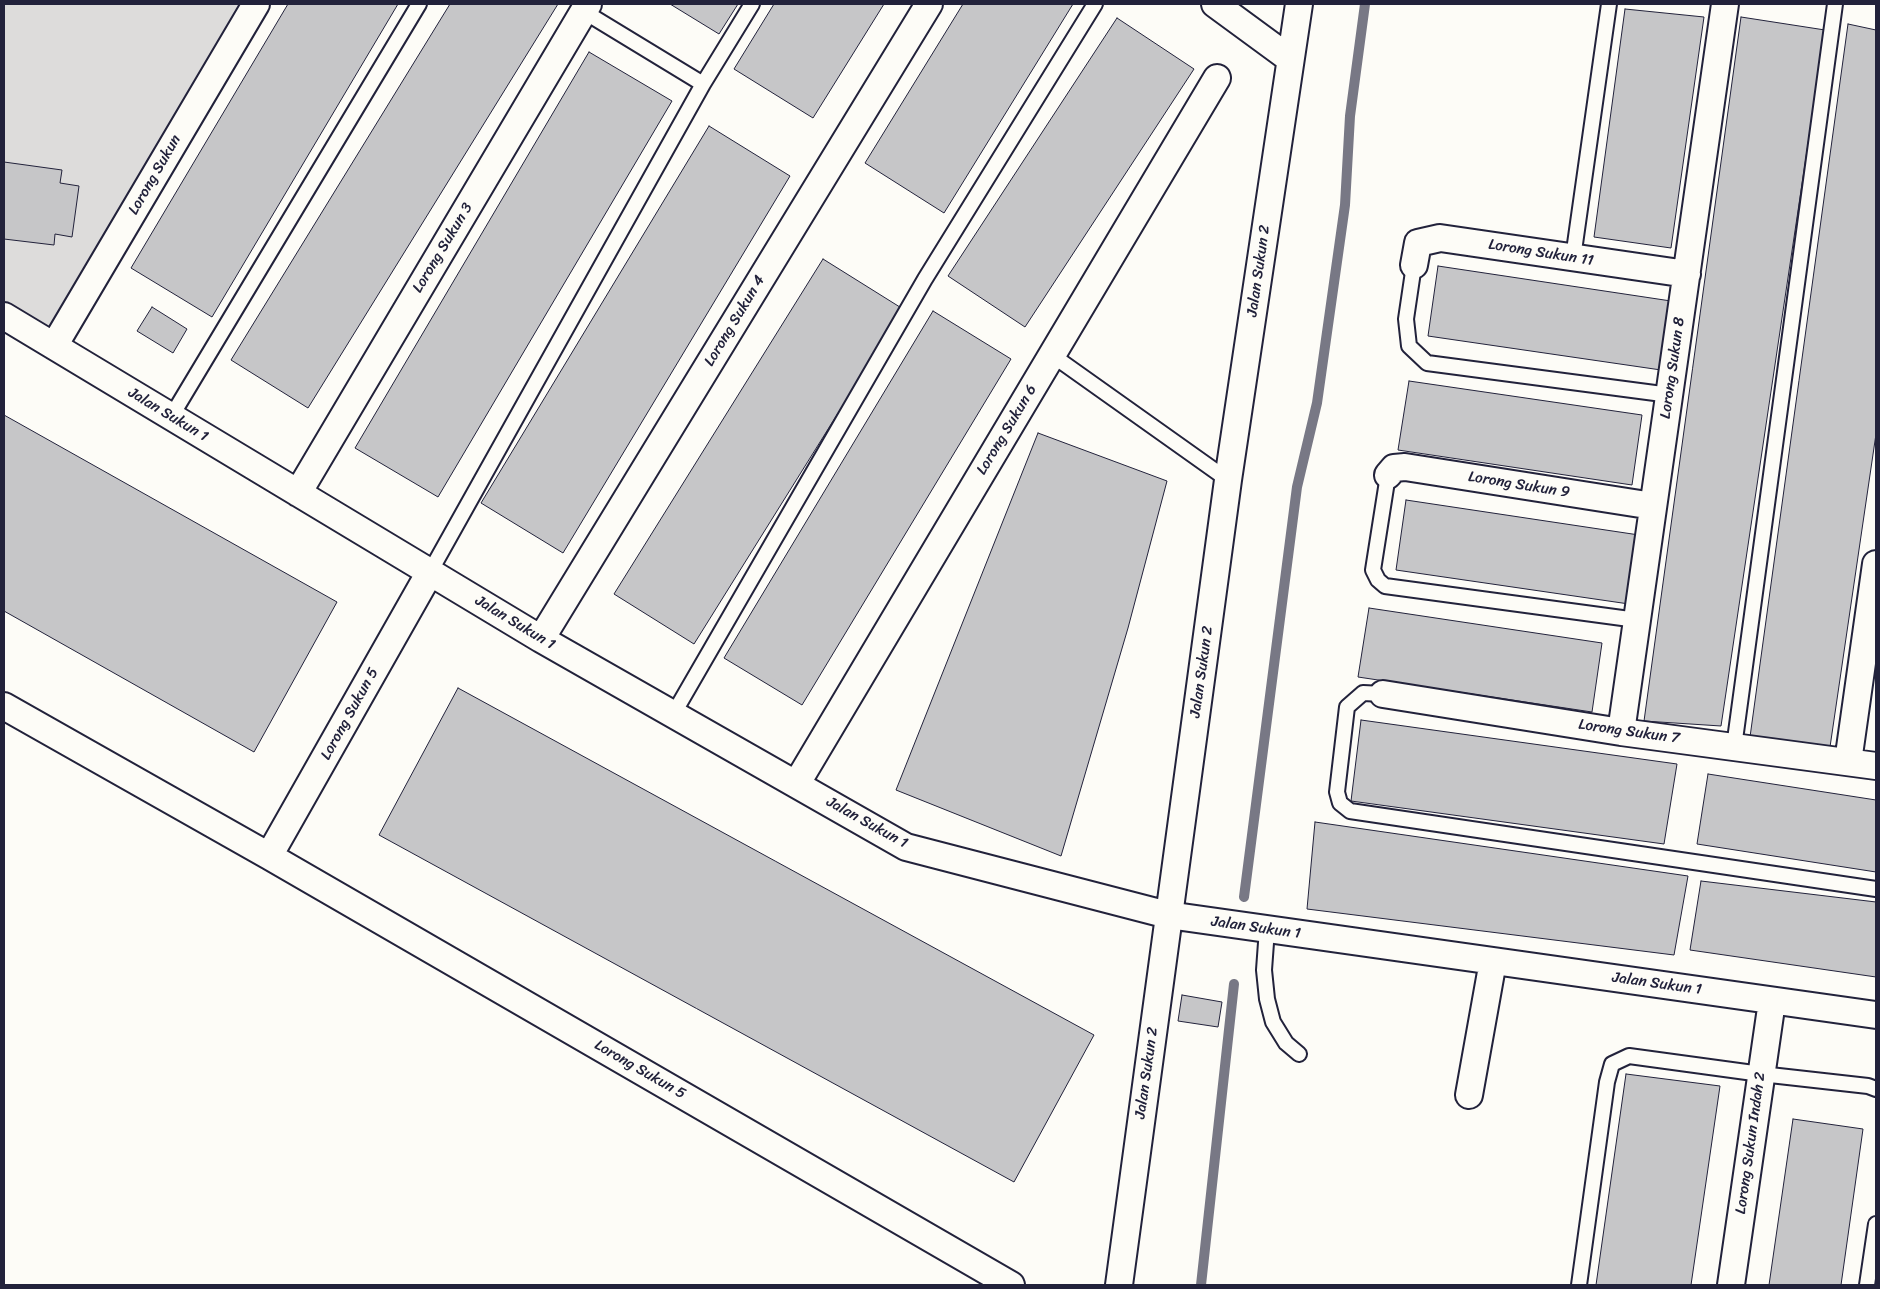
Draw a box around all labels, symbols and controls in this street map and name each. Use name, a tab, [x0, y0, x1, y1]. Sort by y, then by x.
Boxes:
street label: Lorong Sukun	[125, 132, 185, 218]
street label: Lorong Sukun 3	[409, 200, 477, 296]
street label: Jalan Sukun 2	[1244, 224, 1274, 318]
street label: Lorong Sukun 11	[1487, 236, 1595, 270]
street label: Lorong Sukun 4	[701, 272, 769, 370]
street label: Lorong Sukun 8	[1657, 316, 1689, 420]
street label: Lorong Sukun 6	[973, 382, 1041, 478]
street label: Jalan Sukun 1	[125, 384, 211, 446]
street label: Lorong Sukun 9	[1467, 468, 1571, 502]
street label: Jalan Sukun 1	[472, 592, 558, 654]
street label: Jalan Sukun 2	[1187, 625, 1217, 719]
street label: Lorong Sukun 5	[317, 665, 383, 763]
street label: Lorong Sukun 7	[1577, 716, 1681, 748]
street label: Jalan Sukun 1	[823, 793, 911, 853]
street label: Jalan Sukun 1	[1210, 913, 1302, 943]
street label: Jalan Sukun 1	[1611, 969, 1703, 999]
street label: Jalan Sukun 2	[1132, 1026, 1162, 1120]
street label: Lorong Sukun 5	[591, 1037, 689, 1103]
street label: Lorong Sukun Indah 2	[1732, 1071, 1770, 1215]

